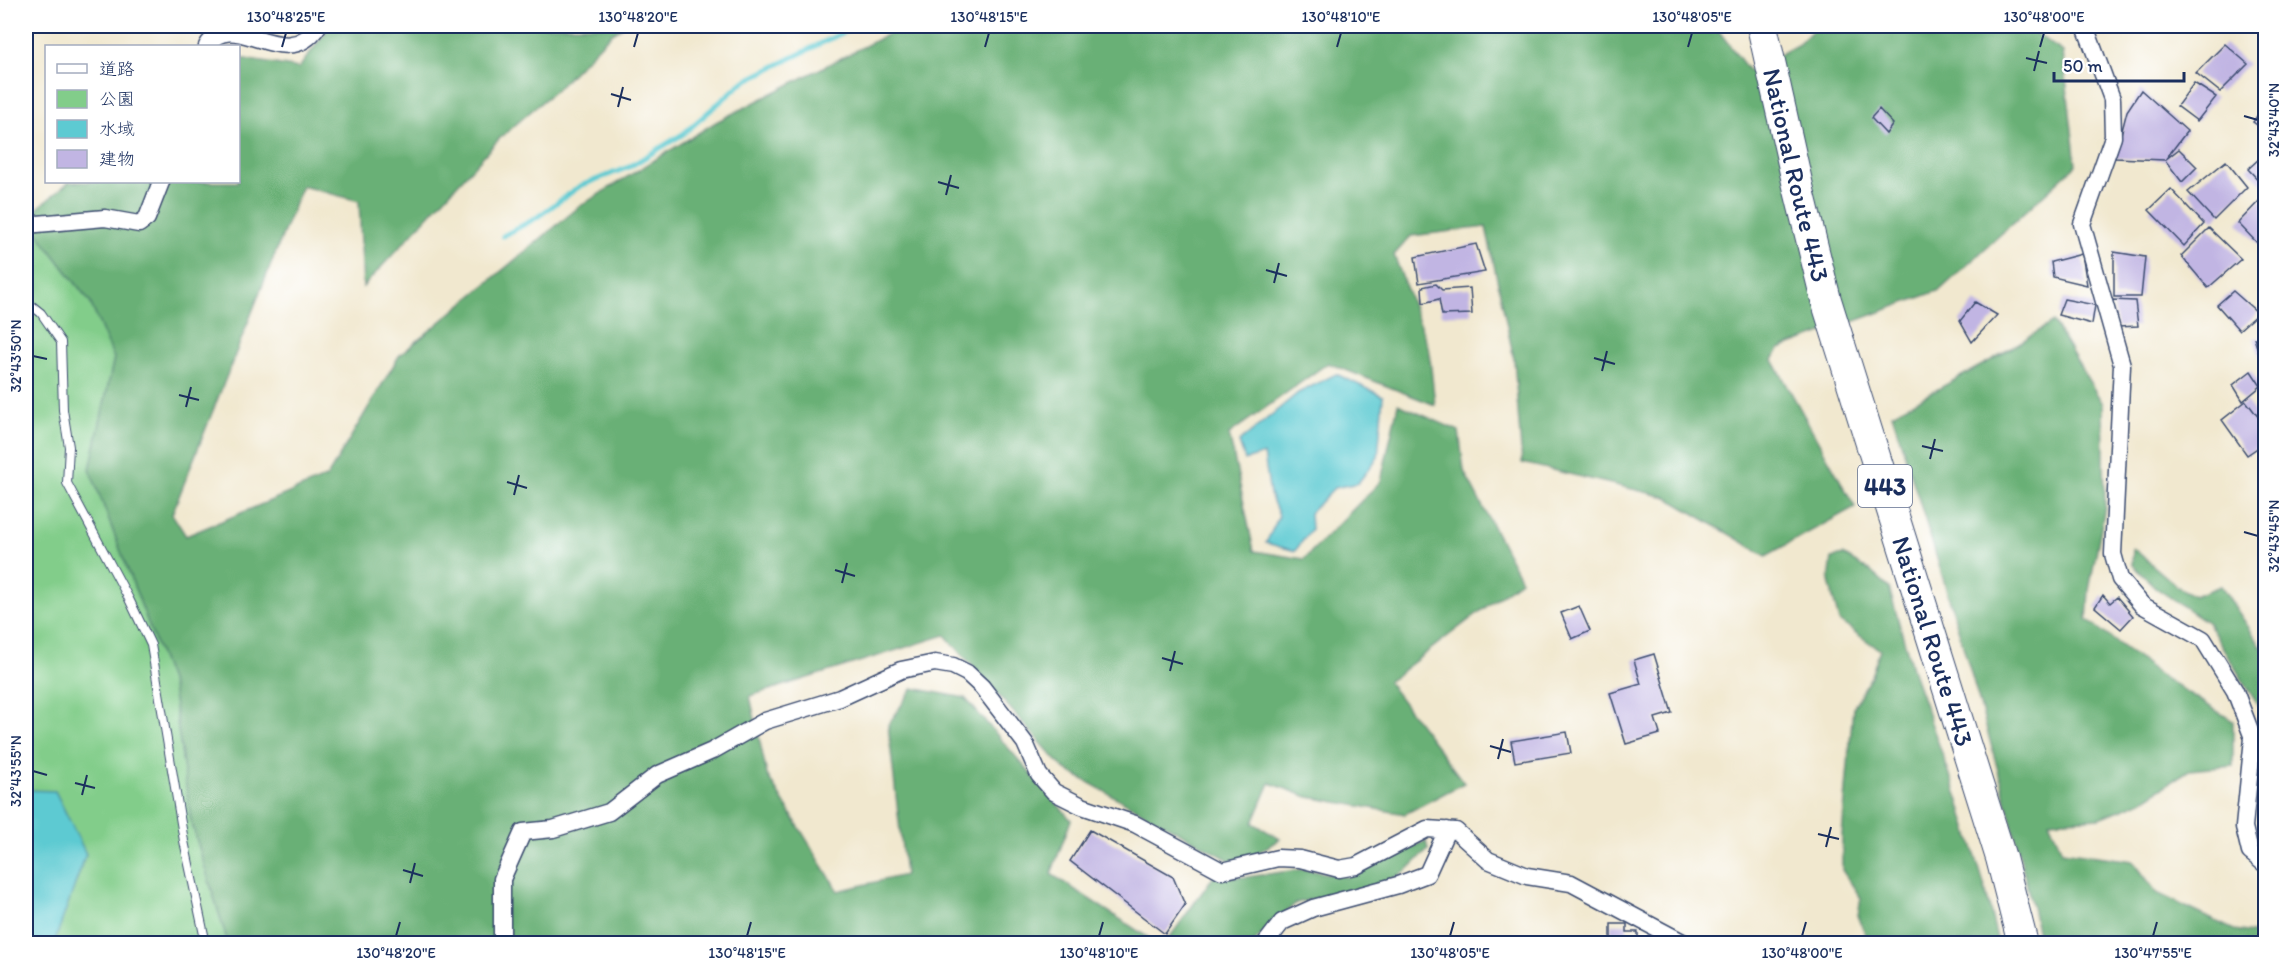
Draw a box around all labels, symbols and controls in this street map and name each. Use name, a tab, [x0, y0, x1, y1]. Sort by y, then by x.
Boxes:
text: 130°48'25"E	[247, 8, 325, 26]
text: 130°48'20"E	[598, 8, 678, 26]
text: 130°48'15"E	[950, 8, 1028, 26]
text: 130°48'10"E	[1302, 8, 1380, 26]
text: 130°48'05"E	[1652, 8, 1732, 26]
text: 130°48'00"E	[2003, 8, 2085, 26]
legend	[45, 45, 240, 183]
scale bar	[2054, 45, 2184, 83]
text: 50 m	[2063, 55, 2103, 77]
text: 道路	[99, 58, 135, 80]
street label: National Route 443	[1756, 65, 1837, 285]
text: 32°43'40"N	[2265, 83, 2283, 157]
text: 公園	[99, 88, 135, 110]
text: 水域	[99, 118, 135, 140]
text: 建物	[99, 148, 135, 170]
text: 32°43'50"N	[7, 319, 25, 393]
road number: 443	[1858, 465, 1912, 507]
text: 32°43'45"N	[2265, 500, 2283, 572]
street label: National Route 443	[1885, 532, 1981, 750]
text: 32°43'55"N	[7, 735, 25, 807]
text: 130°48'20"E	[356, 944, 436, 962]
text: 130°48'15"E	[708, 944, 786, 962]
text: 130°48'10"E	[1060, 944, 1138, 962]
text: 130°48'05"E	[1410, 944, 1490, 962]
text: 130°48'00"E	[1761, 944, 1843, 962]
text: 130°47'55"E	[2114, 944, 2192, 962]

